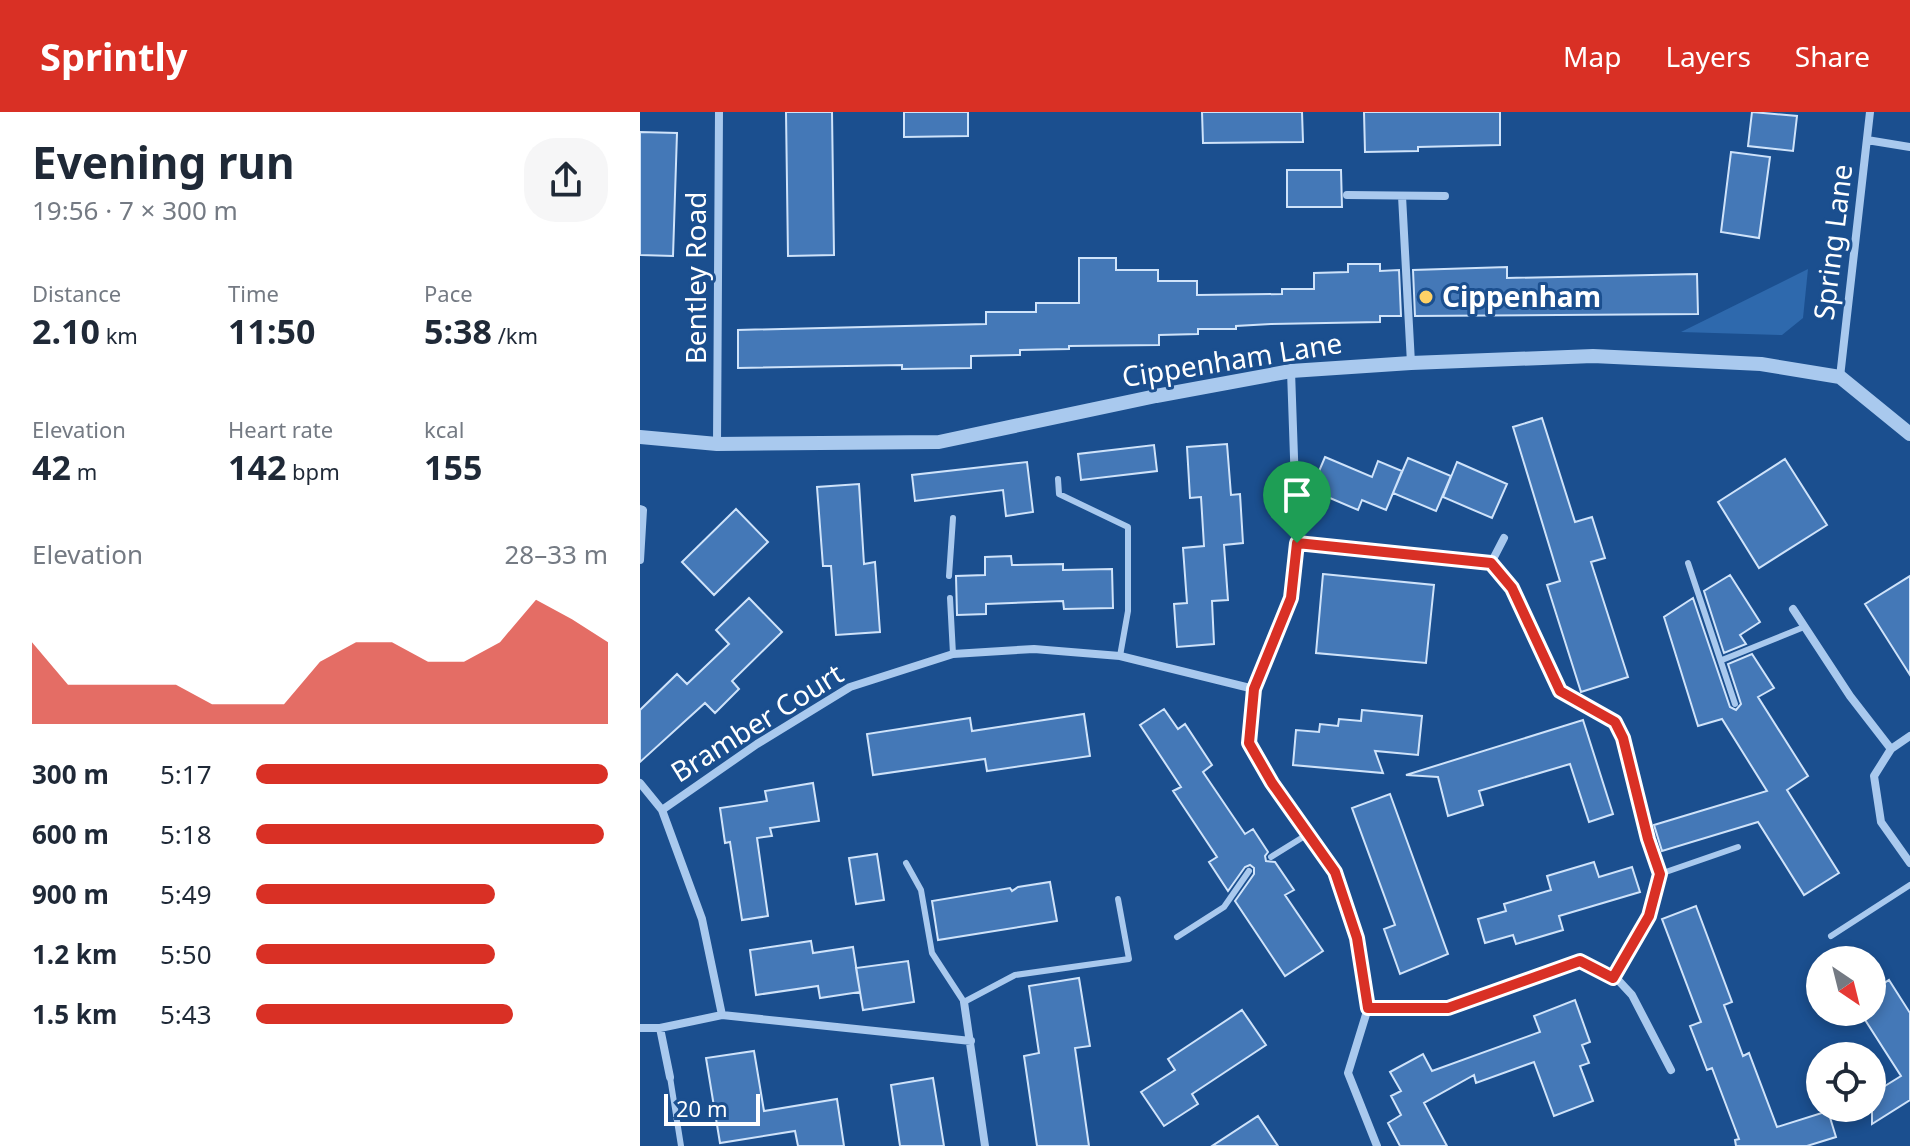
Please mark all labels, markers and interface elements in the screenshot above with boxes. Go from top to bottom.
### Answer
text: Sprintly [40,30,188,82]
text: Map [1563,37,1621,75]
text: Layers [1665,37,1751,75]
text: Share [1795,37,1870,75]
text: Evening run [32,132,295,192]
button: share [524,138,608,222]
street label: Spring Lane [1804,162,1860,322]
text: 19:56 · 7 × 300 m [32,192,238,228]
street label: Bentley Road [676,192,714,364]
place label: Cippenham [1442,277,1601,315]
text: Distance [32,278,121,308]
text: Time [228,278,279,308]
text: Pace [424,278,473,308]
marker: Cippenham [1417,288,1435,306]
text: 2.10 [32,308,100,354]
text: 11:50 [228,308,315,354]
text: 5:38 [424,308,492,354]
text: km [100,320,138,350]
text: /km [492,320,538,350]
street label: Cippenham Lane [1119,323,1345,395]
text: Elevation [32,414,126,444]
text: Heart rate [228,414,333,444]
text: kcal [424,414,464,444]
text: 42 [32,444,71,490]
text: 142 [228,444,286,490]
text: 155 [424,444,482,490]
text: m [71,456,97,486]
text: bpm [286,456,340,486]
pin [1263,461,1331,543]
icon: arrive [1275,473,1319,517]
text: Elevation [32,536,143,572]
text: 28–33 m [504,536,608,572]
street label: Bramber Court [663,654,850,790]
text: 300 m [32,756,109,792]
text: 5:17 [160,756,212,792]
text: 600 m [32,816,109,852]
text: 5:18 [160,816,212,852]
text: 900 m [32,876,109,912]
text: 5:49 [160,876,212,912]
text: 1.2 km [32,936,117,972]
text: 5:50 [160,936,212,972]
north arrow [1806,946,1886,1026]
map controls [1806,946,1886,1122]
text: 1.5 km [32,996,117,1032]
text: 5:43 [160,996,212,1032]
button: locate [1806,1042,1886,1122]
scale bar [664,1090,760,1126]
text: 20 m [676,1093,727,1123]

